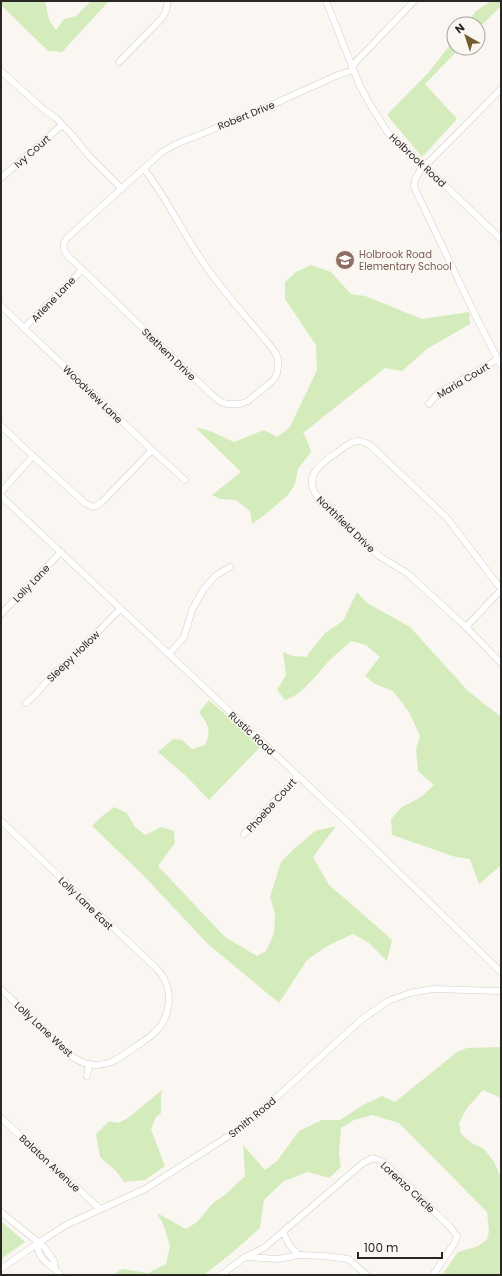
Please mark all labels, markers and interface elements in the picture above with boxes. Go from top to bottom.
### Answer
north arrow [446,16,486,56]
text: N [451,19,468,37]
street label: Robert Drive [215,97,277,134]
street label: Holbrook Road [386,130,449,191]
street label: Ivy Court [11,131,54,172]
place label: Holbrook Road Elementary School [359,247,452,274]
school or university icon: Holbrook Road Elementary School [334,249,356,271]
street label: Arlene Lane [28,273,79,325]
street label: Stethem Drive [138,325,199,384]
street label: Maria Court [434,359,493,402]
street label: Woodview Lane [59,362,126,427]
street label: Northfield Drive [313,493,378,556]
street label: Lolly Lane [9,561,53,606]
street label: Sleepy Hollow [43,627,104,686]
street label: Rustic Road [225,708,278,759]
street label: Phoebe Court [243,775,300,836]
street label: Lolly Lane East [55,873,117,934]
street label: Lolly Lane West [11,998,76,1061]
street label: Smith Road [225,1094,279,1141]
street label: Balaton Avenue [16,1131,84,1196]
street label: Lorenzo Circle [377,1158,438,1216]
scale bar [358,1234,442,1260]
text: 100 m [364,1239,398,1256]

